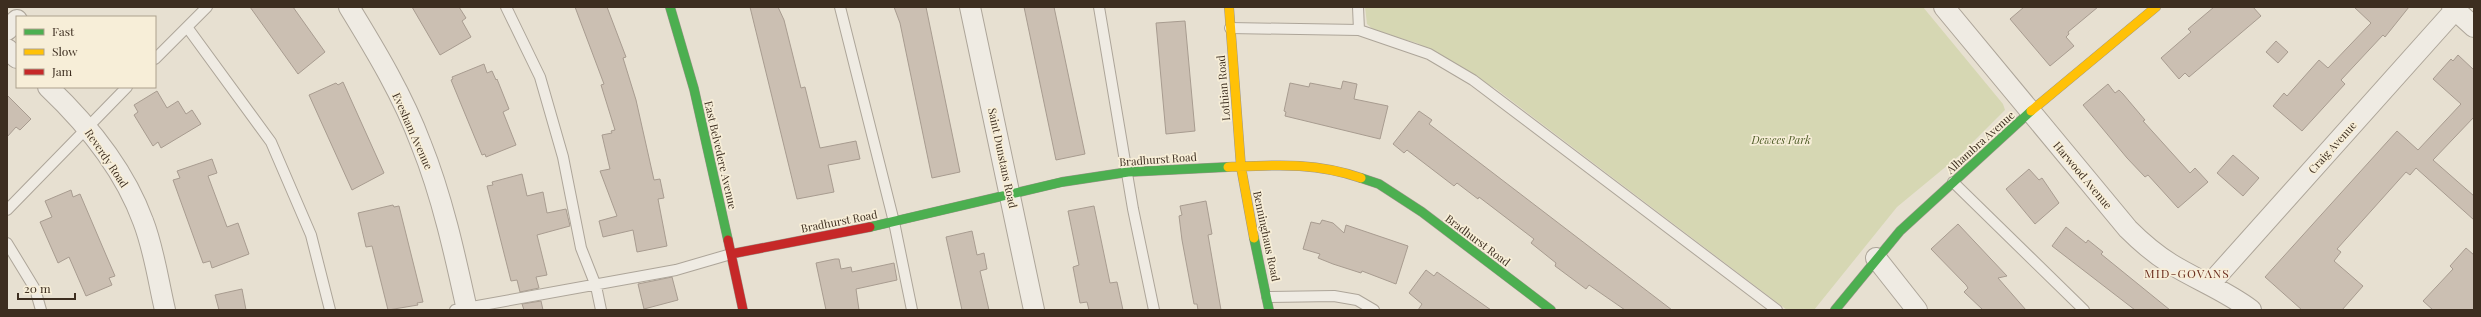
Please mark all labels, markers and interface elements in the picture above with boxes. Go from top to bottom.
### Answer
legend [16,16,156,88]
text: Fast [52,23,75,39]
text: Slow [52,43,78,59]
street label: Lothian Road [1213,54,1233,121]
text: Jam [51,63,73,79]
street label: Evesham Avenue [389,90,437,172]
street label: East Belvedere Avenue [701,99,741,211]
street label: Saint Dunstans Road [985,107,1021,210]
street label: Alhambra Avenue [1942,107,2018,177]
street label: Craig Avenue [2304,117,2360,176]
street label: Reverdy Road [82,126,132,191]
park label: Dewees Park [1750,132,1811,147]
street label: Harwood Avenue [2050,138,2116,212]
street label: Bradhurst Road [1119,149,1198,169]
street label: Benninghaus Road [1250,189,1284,283]
street label: Bradhurst Road [799,206,879,236]
street label: Bradhurst Road [1442,211,1514,270]
district label: MID-GOVANS [2144,265,2230,281]
scale bar [18,275,75,301]
text: 20 m [24,280,51,296]

